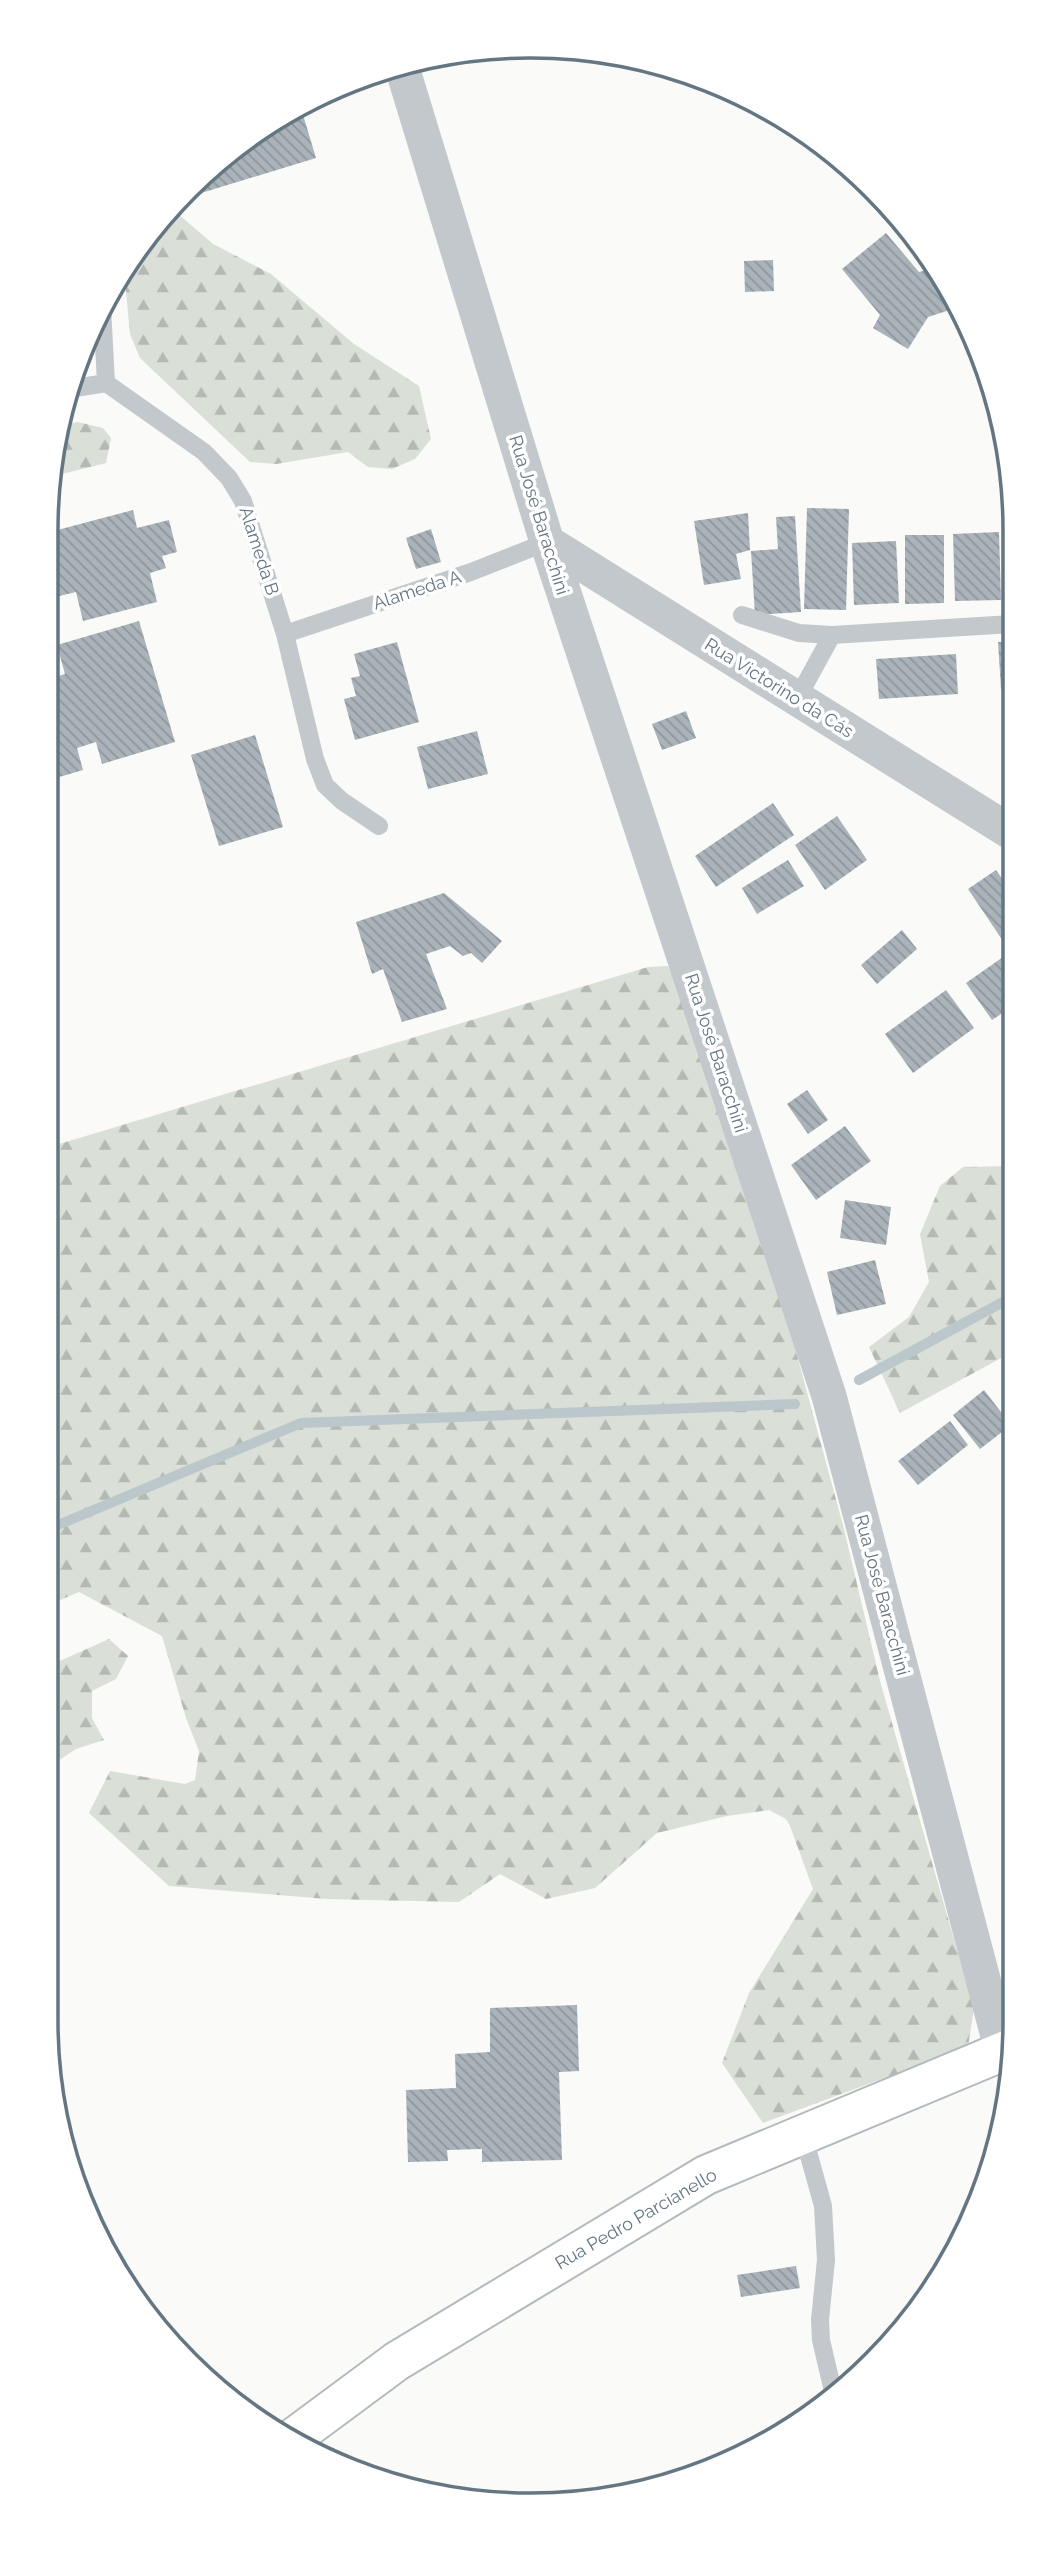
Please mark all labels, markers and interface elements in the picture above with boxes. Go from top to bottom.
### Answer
street label: Rua José Baracchini [505,433,574,597]
street label: Alameda B [235,504,284,598]
street label: Alameda A [370,565,463,614]
street label: Rua Victorino da Cás [701,633,858,742]
street label: Rua José Baracchini [681,971,752,1135]
street label: Rua José Baracchini [851,1512,914,1678]
street label: Rua Pedro Parcianello [551,2164,720,2273]

